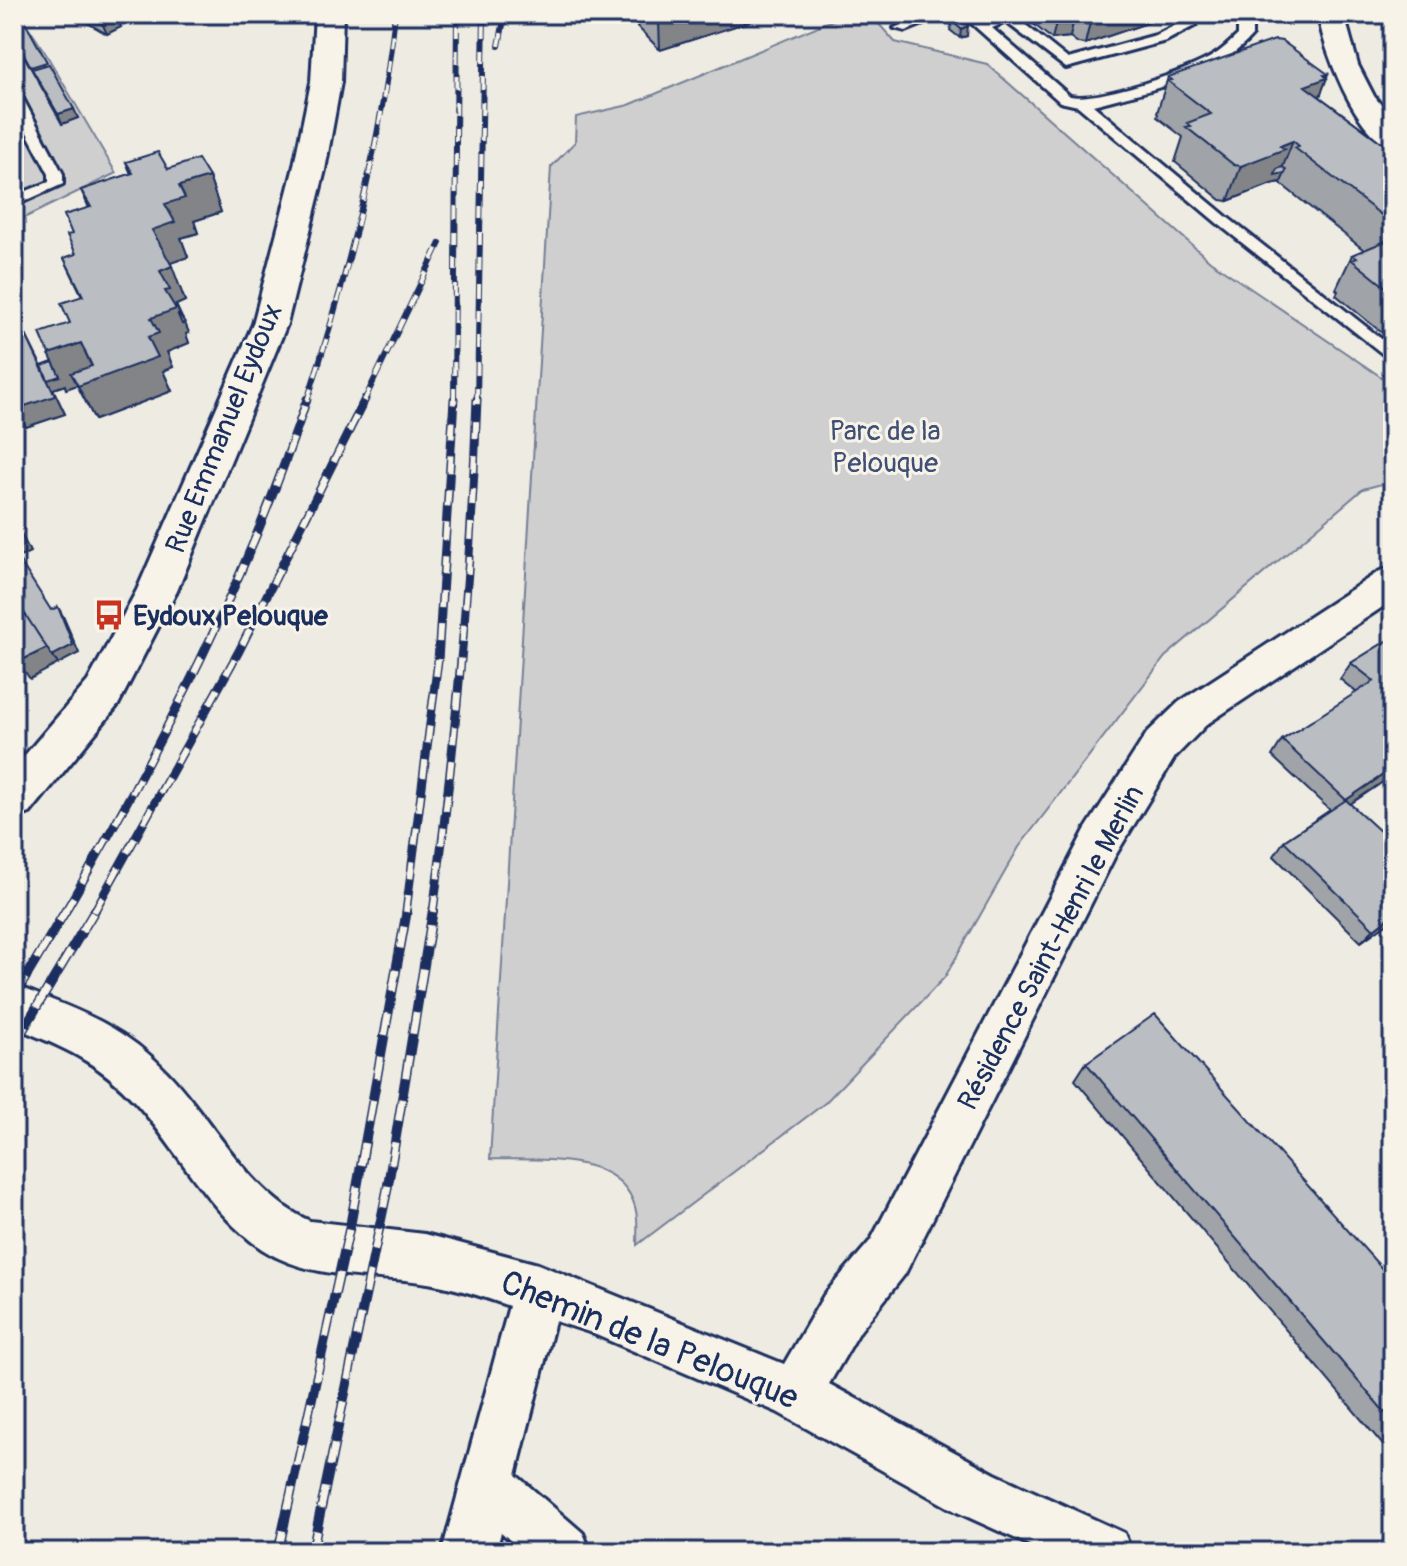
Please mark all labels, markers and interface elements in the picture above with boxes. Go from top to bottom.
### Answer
street label: Rue Emmanuel Eydoux [158,299,290,558]
park label: Parc de la Pelouque [829,414,941,481]
bus stop icon: Eydoux Pelouque [92,598,126,632]
place label: Eydoux Pelouque [133,599,329,634]
street label: Résidence Saint-Henri le Merlin [951,779,1152,1116]
street label: Chemin de la Pelouque [494,1261,805,1420]

